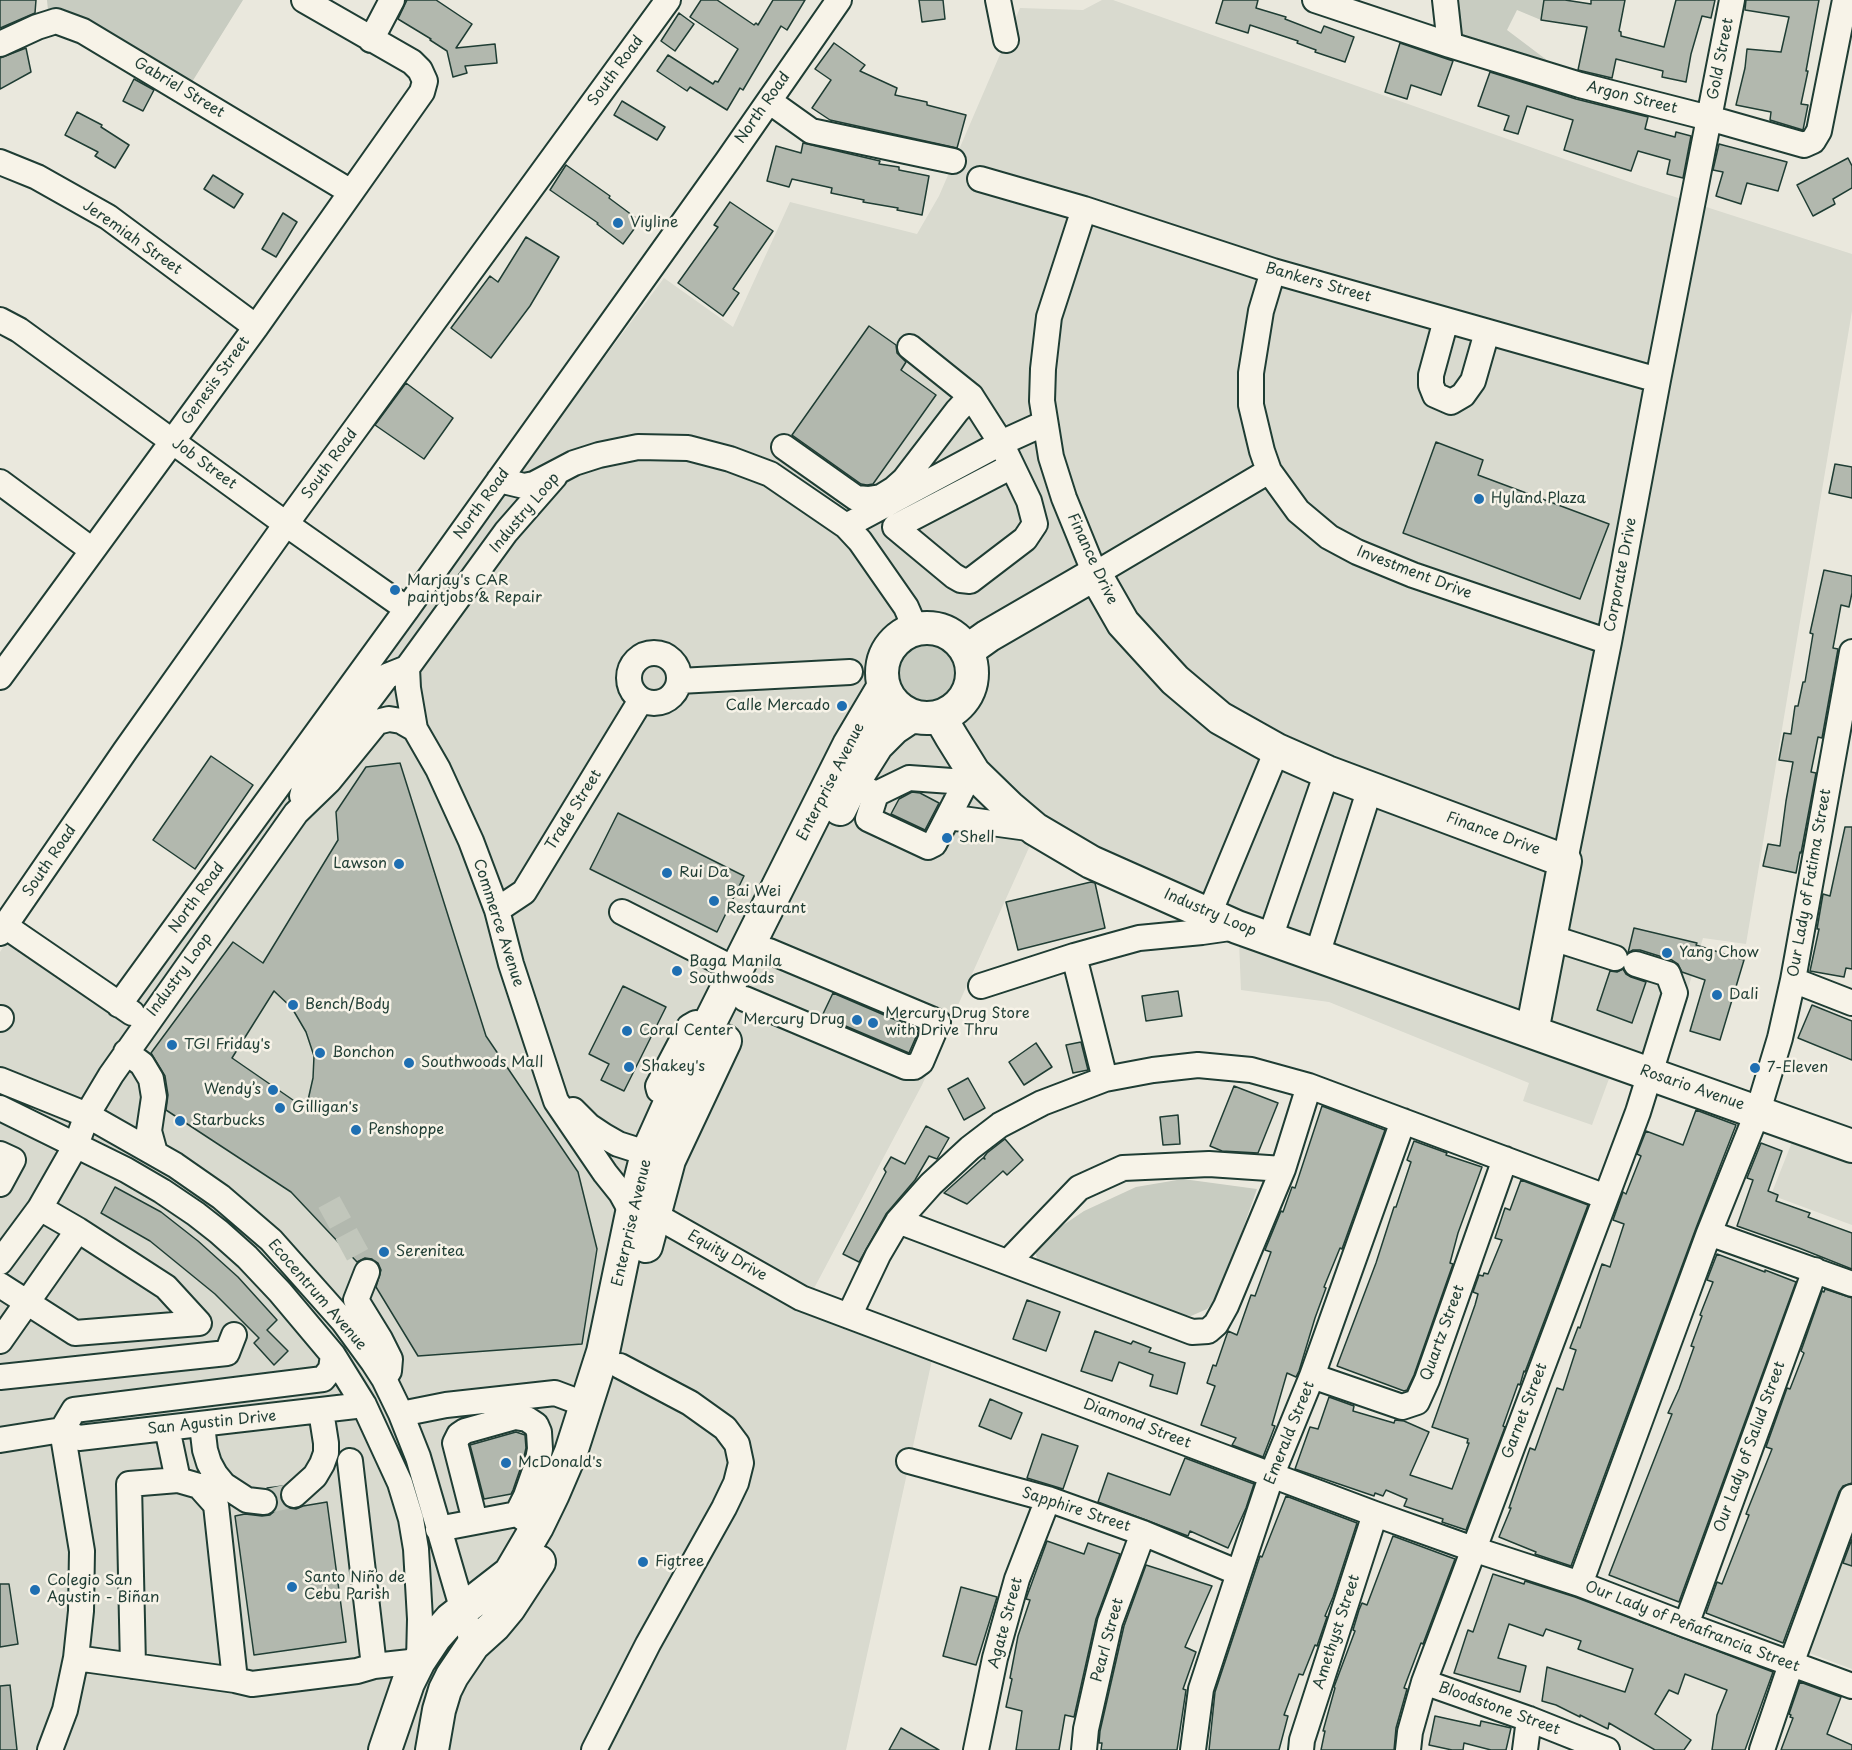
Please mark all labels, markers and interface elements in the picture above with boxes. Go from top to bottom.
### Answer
street label: Gold Street [1704,17,1738,101]
street label: South Road [584,32,648,110]
street label: Gabriel Street [130,54,228,122]
street label: North Road [732,69,794,147]
street label: Argon Street [1585,78,1679,118]
street label: Jeremiah Street [79,197,185,279]
place label: Viyline [630,214,678,232]
marker: Viyline [611,216,625,230]
street label: Bankers Street [1263,259,1373,307]
street label: Genesis Street [178,333,254,429]
street label: South Road [298,425,362,503]
street label: Job Street [168,435,240,493]
street label: North Road [450,465,514,543]
street label: Industry Loop [486,469,564,557]
place label: Hyland Plaza [1491,490,1586,508]
marker: Hyland Plaza [1472,492,1486,506]
street label: Finance Drive [1063,510,1121,608]
street label: Corporate Drive [1601,516,1641,634]
street label: Investment Drive [1354,543,1474,603]
place label: Marjay's CAR paintjobs & Repair [407,572,542,607]
marker: Marjay's CAR paintjobs & Repair [388,583,402,597]
place label: Calle Mercado [726,697,830,715]
marker: Calle Mercado [835,699,849,713]
street label: Enterprise Avenue [793,720,869,844]
street label: Trade Street [542,767,606,853]
street label: Our Lady of Fatima Street [1785,788,1835,978]
street label: Finance Drive [1444,809,1542,859]
street label: South Road [19,822,81,900]
place label: Shell [959,829,994,847]
marker: Shell [940,831,954,845]
place label: Lawson [333,855,387,873]
marker: Lawson [392,857,406,871]
street label: Commerce Avenue [469,857,527,989]
street label: North Road [165,859,229,937]
place label: Rui Da [679,864,729,882]
marker: Rui Da [660,866,674,880]
place label: Bai Wei Restaurant [726,883,806,918]
street label: Industry Loop [1161,885,1259,941]
marker: Bai Wei Restaurant [707,894,721,908]
street label: Industry Loop [144,930,216,1020]
place label: Yang Chow [1679,944,1759,962]
marker: Yang Chow [1660,946,1674,960]
place label: Baga Manila Southwoods [689,953,782,988]
marker: Baga Manila Southwoods [670,964,684,978]
place label: Dali [1729,986,1759,1004]
marker: Dali [1710,988,1724,1002]
place label: Bench/Body [305,996,390,1014]
marker: Bench/Body [286,998,300,1012]
place label: Mercury Drug Store with Drive Thru [885,1005,1030,1040]
place label: Mercury Drug [743,1011,845,1029]
marker: Mercury Drug [850,1013,864,1027]
marker: Mercury Drug Store with Drive Thru [866,1016,880,1030]
place label: Coral Center [639,1022,733,1040]
marker: Coral Center [620,1024,634,1038]
place label: TGI Friday's [184,1036,270,1054]
marker: TGI Friday's [165,1038,179,1052]
place label: Bonchon [332,1044,395,1062]
marker: Bonchon [313,1046,327,1060]
place label: Southwoods Mall [421,1054,543,1072]
marker: Southwoods Mall [402,1056,416,1070]
place label: Shakey's [641,1058,705,1076]
place label: 7-Eleven [1767,1059,1828,1077]
marker: Shakey's [622,1060,636,1074]
marker: 7-Eleven [1748,1061,1762,1075]
street label: Rosario Avenue [1637,1062,1747,1114]
place label: Wendy’s [204,1081,261,1099]
marker: Wendy’s [266,1083,280,1097]
place label: Gilligan's [292,1099,358,1117]
marker: Gilligan's [273,1101,287,1115]
place label: Starbucks [192,1112,265,1130]
marker: Starbucks [173,1114,187,1128]
place label: Penshoppe [368,1121,444,1139]
marker: Penshoppe [349,1123,363,1137]
street label: Enterprise Avenue [609,1158,655,1288]
street label: Equity Drive [684,1227,770,1285]
street label: Ecocentrum Avenue [264,1236,370,1354]
place label: Serenitea [396,1243,464,1261]
marker: Serenitea [377,1245,391,1259]
street label: Quartz Street [1417,1283,1469,1383]
street label: Our Lady of Salud Street [1711,1359,1789,1535]
street label: Garnet Street [1498,1360,1552,1462]
street label: Emerald Street [1261,1379,1319,1487]
street label: Diamond Street [1081,1395,1193,1453]
street label: San Agustin Drive [147,1407,277,1439]
place label: McDonald's [518,1454,602,1472]
marker: McDonald's [499,1456,513,1470]
street label: Sapphire Street [1019,1484,1133,1536]
place label: Figtree [655,1553,705,1571]
marker: Figtree [636,1555,650,1569]
place label: Santo Niño de Cebu Parish [304,1569,405,1604]
place label: Colegio San Agustin - Biñan [47,1572,159,1607]
street label: Amethyst Street [1310,1572,1364,1692]
street label: Agate Street [985,1575,1027,1671]
street label: Our Lady of Peñafrancia Street [1582,1578,1802,1676]
marker: Santo Niño de Cebu Parish [285,1580,299,1594]
marker: Colegio San Agustin - Biñan [28,1583,42,1597]
street label: Pearl Street [1088,1596,1128,1684]
street label: Bloodstone Street [1436,1679,1562,1739]

